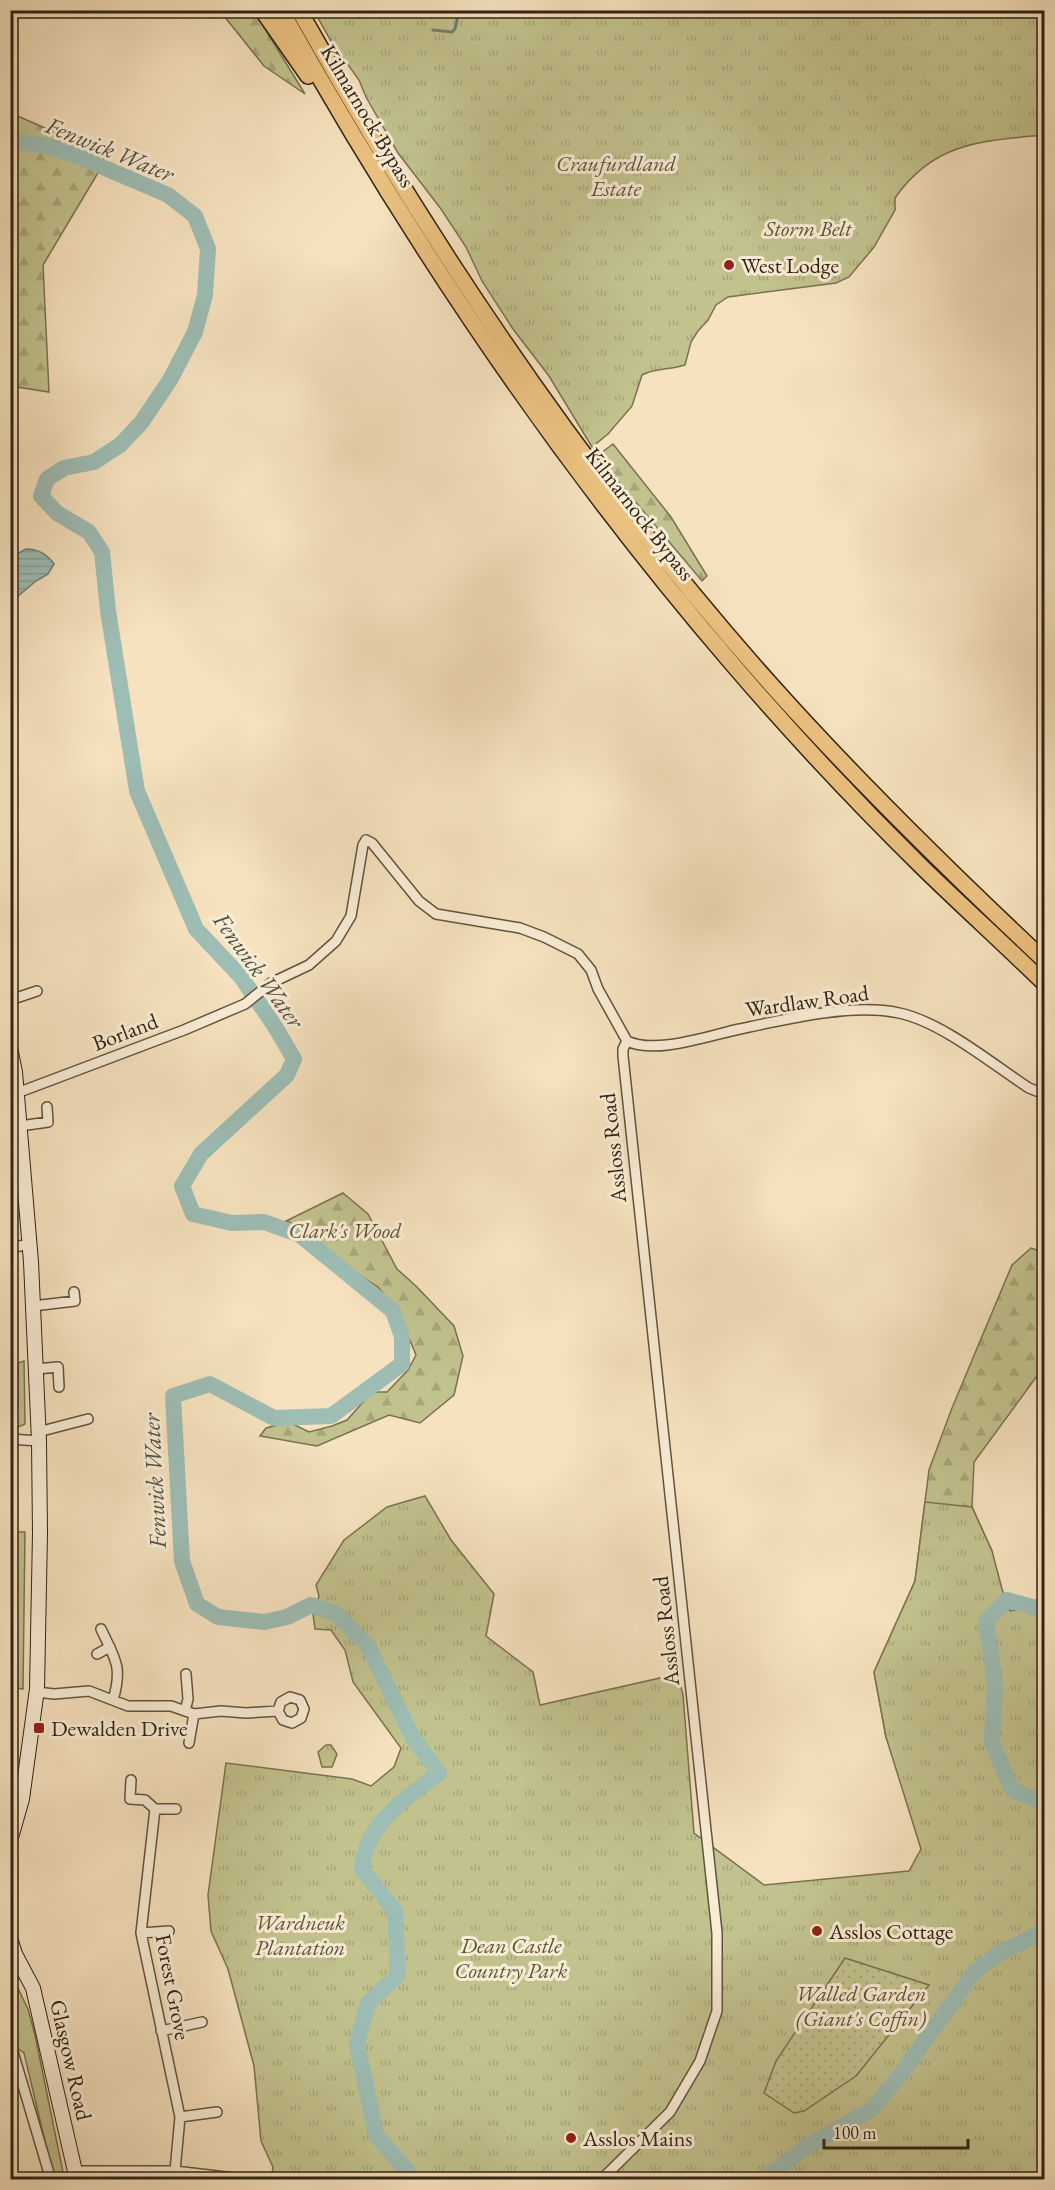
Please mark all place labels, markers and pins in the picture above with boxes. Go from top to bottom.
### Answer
place label: West Lodge [741,251,839,280]
marker: West Lodge [722,258,736,272]
place label: Dewalden Drive [51,1714,188,1743]
marker: Dewalden Drive [32,1721,46,1735]
place label: Asslos Cottage [828,1917,954,1946]
marker: Asslos Cottage [810,1924,824,1938]
place label: Asslos Mains [582,2124,692,2153]
marker: Asslos Mains [564,2131,578,2145]

